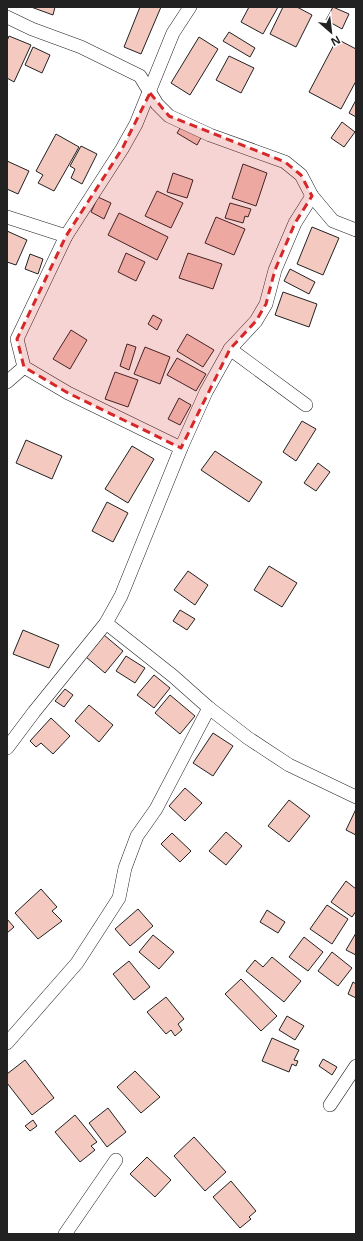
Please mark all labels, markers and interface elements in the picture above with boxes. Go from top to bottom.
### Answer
north arrow [311,12,351,52]
text: N [328,33,343,50]

